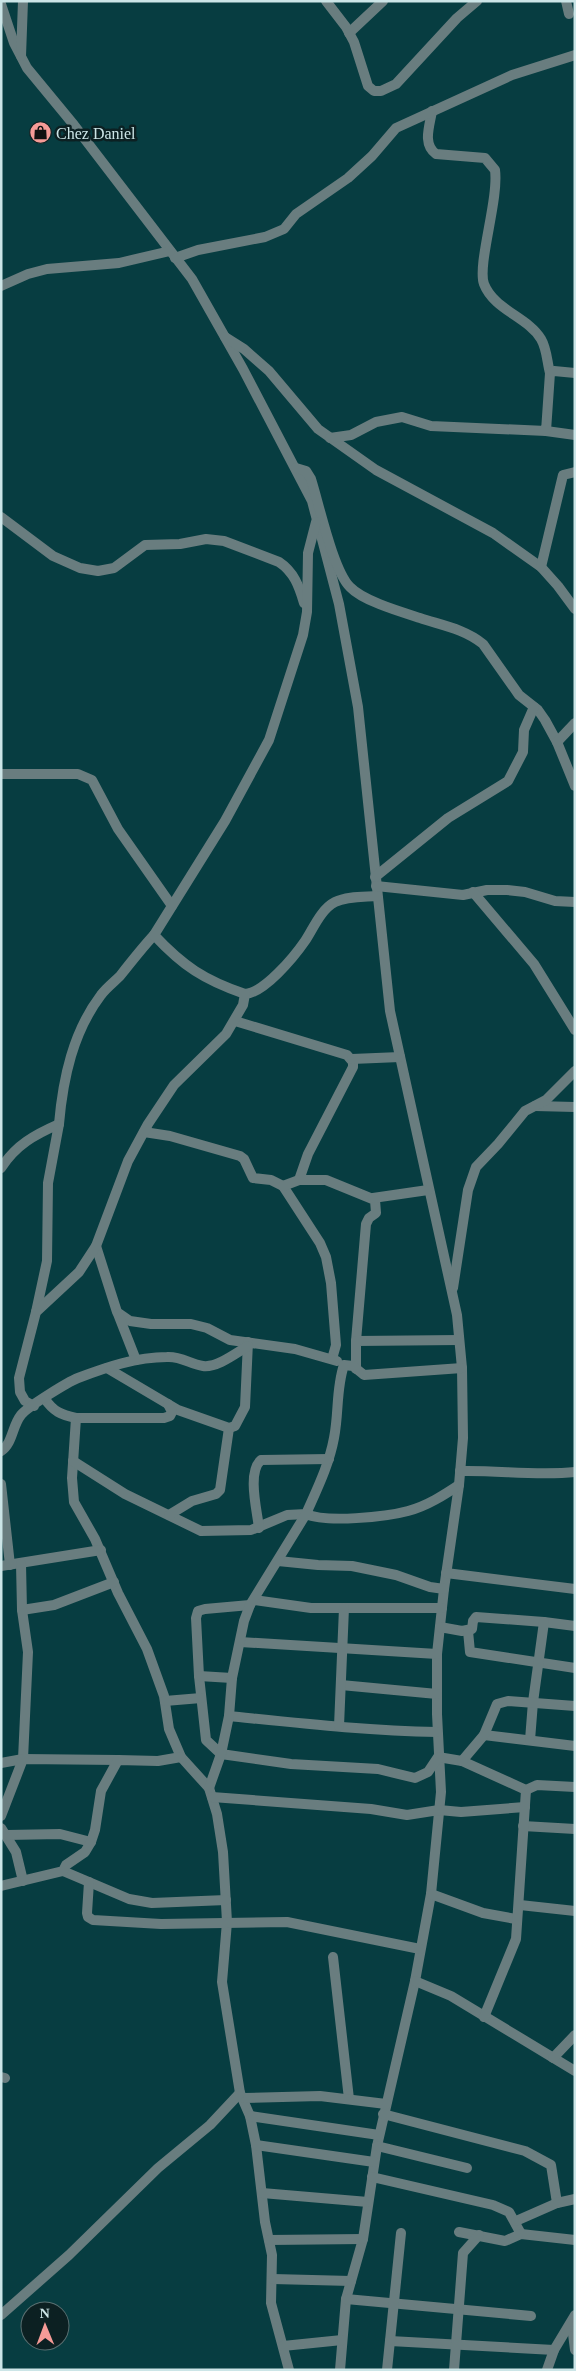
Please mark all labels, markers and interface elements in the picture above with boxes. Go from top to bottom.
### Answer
shop icon: Chez Daniel [28,121,52,145]
place label: Chez Daniel [56,125,136,142]
north arrow [20,2301,70,2351]
text: N [40,2306,50,2321]

